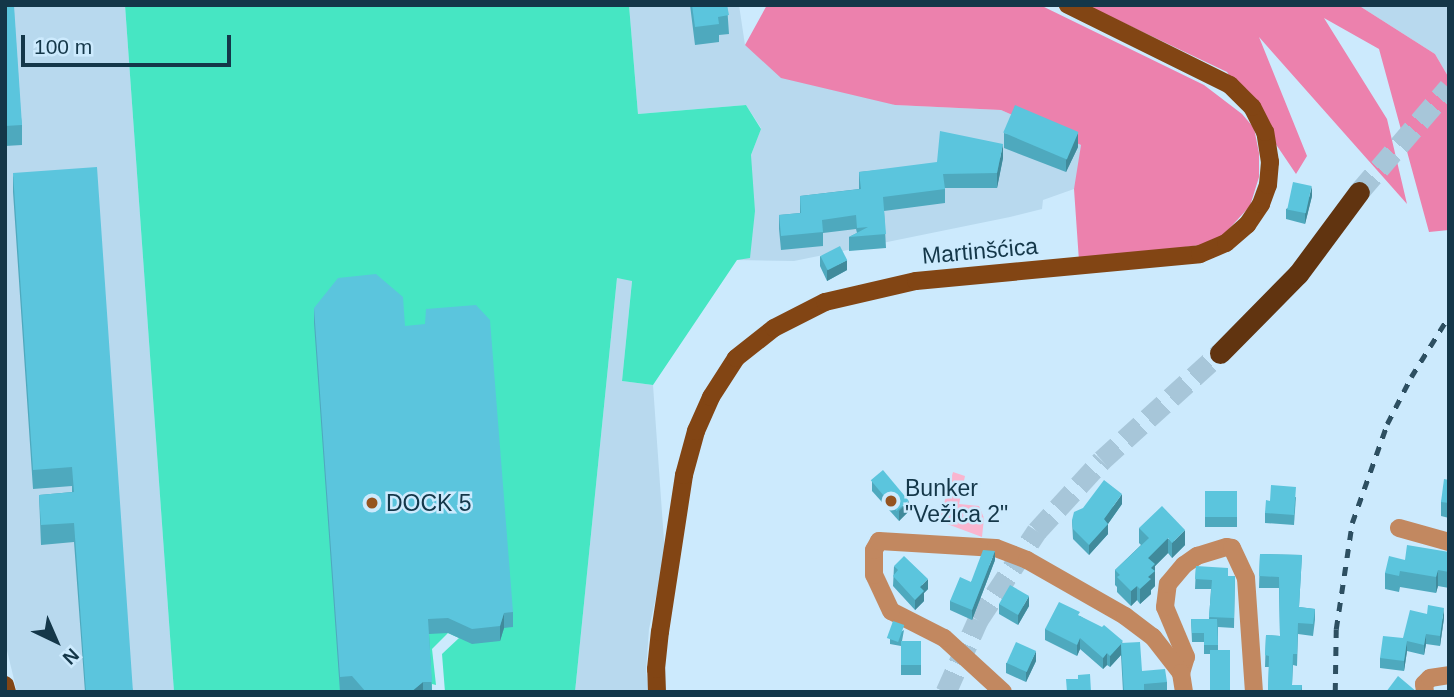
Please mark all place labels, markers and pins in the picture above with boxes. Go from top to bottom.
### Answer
place label: Bunker "Vežica 2" [905,474,1008,528]
place label: DOCK 5 [386,489,472,517]
marker: Bunker "Vežica 2" [883,493,899,509]
marker: DOCK 5 [364,495,380,511]

